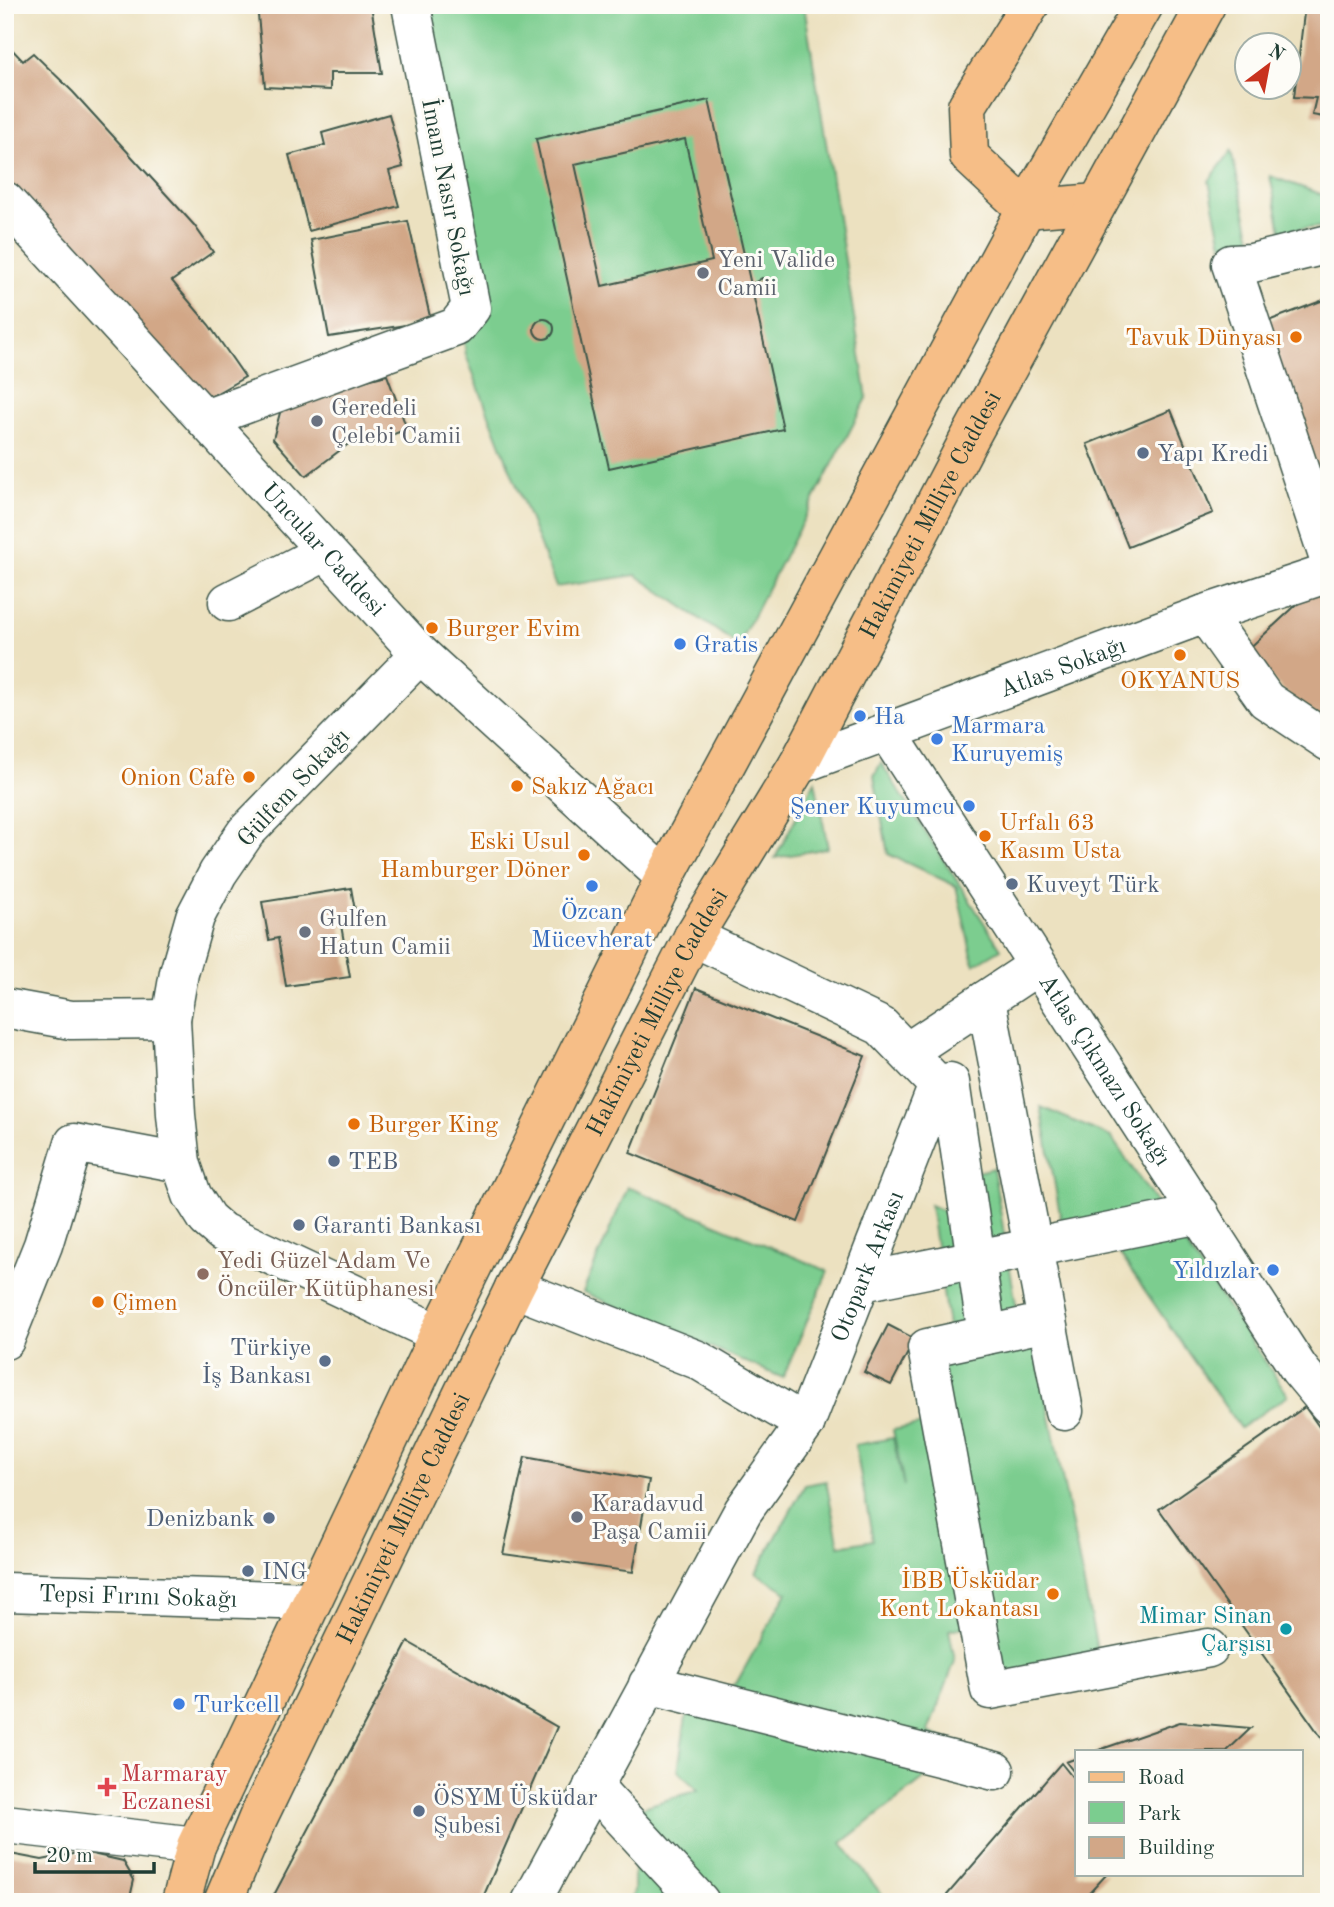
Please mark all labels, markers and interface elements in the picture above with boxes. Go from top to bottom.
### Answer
north arrow [1232,32,1302,102]
text: N [1264,42,1287,66]
street label: İmam Nasır Sokağı [416,96,481,298]
place label: Yeni Valide Camii [717,249,835,301]
marker: Yeni Valide Camii [695,265,711,281]
place label: Tavuk Dünyası [1125,327,1282,351]
marker: Tavuk Dünyası [1288,329,1304,345]
street label: Hakimiyeti Milliye Caddesi [856,388,1007,643]
place label: Geredeli Çelebi Camii [331,397,461,449]
marker: Geredeli Çelebi Camii [309,413,325,429]
place label: Yapı Kredi [1157,443,1268,467]
marker: Yapı Kredi [1135,445,1151,461]
street label: Uncular Caddesi [256,479,389,621]
place label: Burger Evim [446,618,581,642]
marker: Burger Evim [424,620,440,636]
place label: Gratis [694,634,758,658]
street label: Atlas Sokağı [997,634,1130,703]
marker: Gratis [672,636,688,652]
marker: OKYANUS [1172,647,1188,663]
place label: OKYANUS [1120,670,1240,694]
place label: Ha [874,706,905,730]
marker: Ha [852,708,868,724]
place label: Marmara Kuruyemiş [951,715,1063,767]
street label: Gülfem Sokağı [234,725,355,852]
marker: Marmara Kuruyemiş [929,731,945,747]
place label: Onion Cafè [120,767,235,791]
marker: Onion Cafè [241,769,257,785]
place label: Sakız Ağacı [531,776,654,800]
marker: Sakız Ağacı [509,778,525,794]
place label: Şener Kuyumcu [790,796,955,820]
marker: Şener Kuyumcu [961,798,977,814]
place label: Urfalı 63 Kasım Usta [999,812,1121,864]
marker: Urfalı 63 Kasım Usta [977,828,993,844]
place label: Eski Usul Hamburger Döner [380,831,570,883]
marker: Eski Usul Hamburger Döner [576,847,592,863]
place label: Kuveyt Türk [1026,874,1160,898]
marker: Kuveyt Türk [1004,876,1020,892]
marker: Özcan Mücevherat [584,878,600,894]
street label: Hakimiyeti Milliye Caddesi [583,885,733,1141]
place label: Özcan Mücevherat [531,897,653,953]
place label: Gulfen Hatun Camii [319,908,451,960]
marker: Gulfen Hatun Camii [297,924,313,940]
street label: Atlas Çıkmazı Sokağı [1033,971,1174,1171]
place label: Burger King [368,1114,498,1138]
marker: Burger King [346,1116,362,1132]
place label: TEB [348,1151,398,1175]
marker: TEB [326,1153,342,1169]
street label: Otopark Arkası [828,1188,909,1346]
place label: Garanti Bankası [313,1215,481,1239]
marker: Garanti Bankası [291,1217,307,1233]
place label: Yedi Güzel Adam Ve Öncüler Kütüphanesi [217,1250,435,1302]
place label: Yıldızlar [1172,1260,1259,1284]
marker: Yıldızlar [1265,1262,1281,1278]
marker: Yedi Güzel Adam Ve Öncüler Kütüphanesi [195,1266,211,1282]
place label: Çimen [112,1292,178,1316]
marker: Çimen [90,1294,106,1310]
place label: Türkiye İş Bankası [202,1337,311,1389]
marker: Türkiye İş Bankası [317,1353,333,1369]
street label: Hakimiyeti Milliye Caddesi [334,1390,475,1648]
place label: Karadavud Paşa Camii [591,1493,707,1545]
place label: Denizbank [146,1508,255,1532]
marker: Karadavud Paşa Camii [569,1509,585,1525]
marker: Denizbank [261,1510,277,1526]
place label: ING [262,1561,307,1585]
marker: ING [240,1563,256,1579]
place label: İBB Üsküdar Kent Lokantası [879,1566,1039,1622]
street label: Tepsi Fırını Sokağı [38,1583,237,1613]
marker: İBB Üsküdar Kent Lokantası [1045,1586,1061,1602]
place label: Mimar Sinan Çarşısı [1139,1605,1272,1657]
marker: Mimar Sinan Çarşısı [1278,1621,1294,1637]
place label: Turkcell [193,1694,280,1718]
marker: Turkcell [171,1696,187,1712]
legend [1075,1750,1302,1876]
place label: Marmaray Eczanesi [121,1763,228,1815]
text: Road [1138,1768,1185,1789]
marker: Marmaray Eczanesi [99,1779,115,1795]
place label: ÖSYM Üsküdar Şubesi [433,1783,598,1839]
marker: ÖSYM Üsküdar Şubesi [411,1803,427,1819]
text: Park [1138,1804,1181,1825]
scale bar [35,1830,154,1874]
text: Building [1138,1838,1215,1859]
text: 20 m [46,1846,93,1867]

